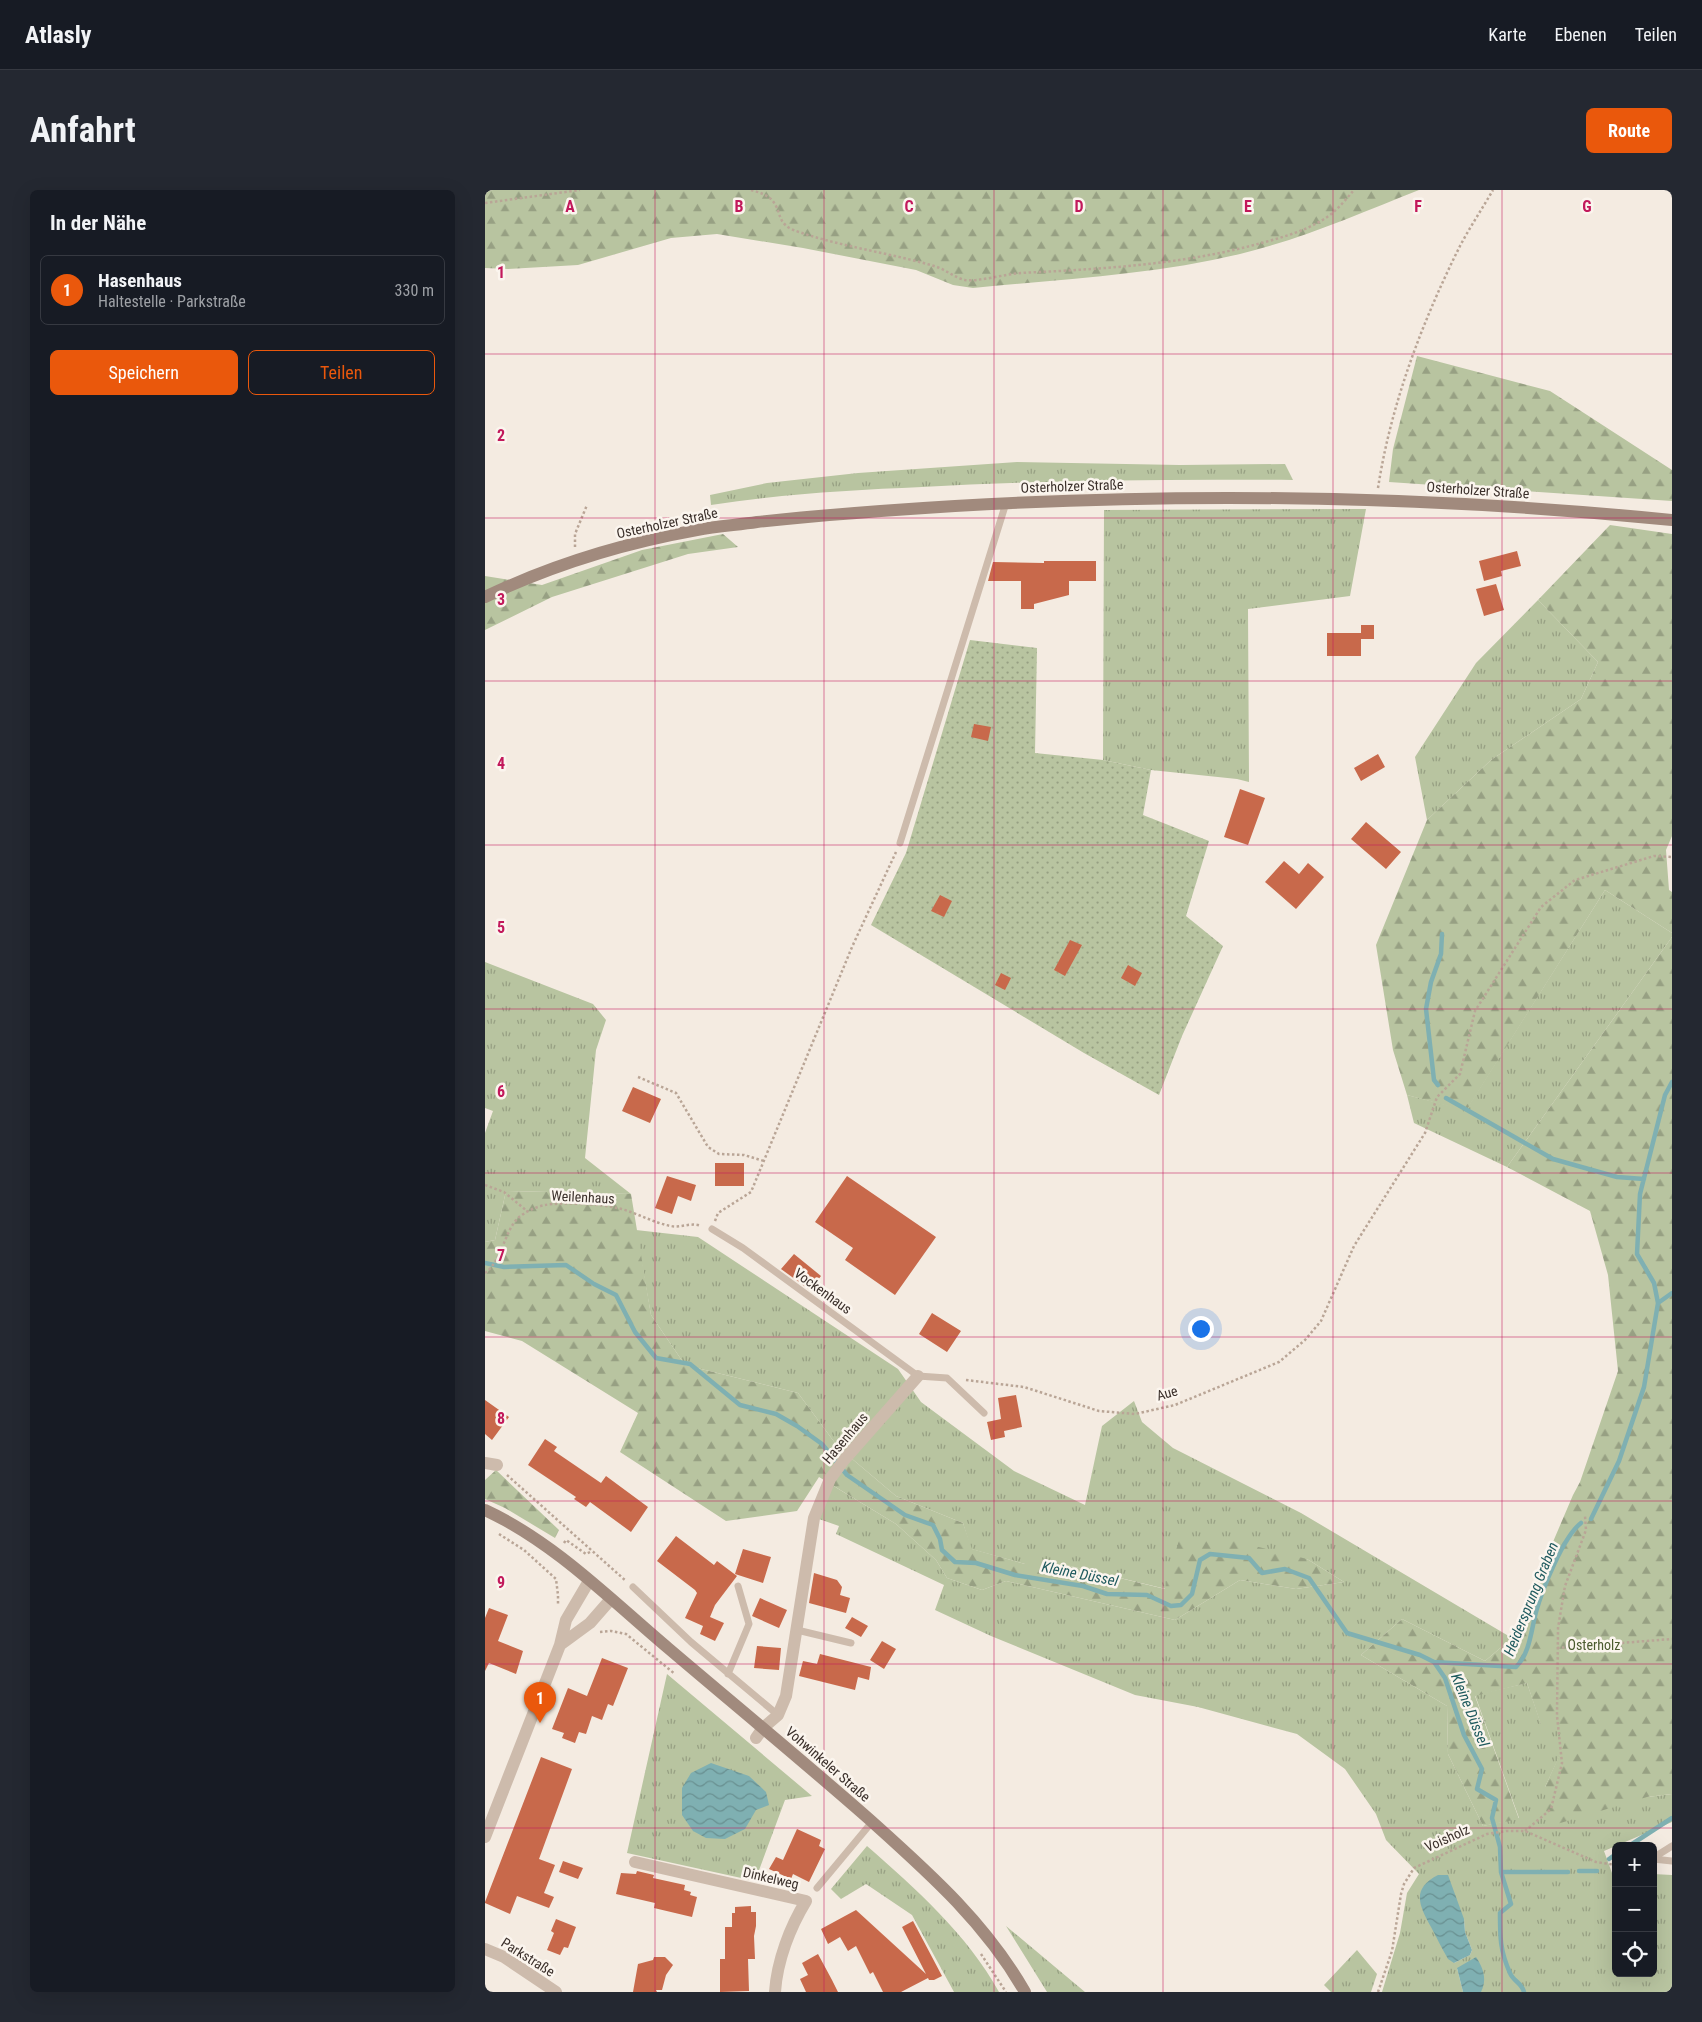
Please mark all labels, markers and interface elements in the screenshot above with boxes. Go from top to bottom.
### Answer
text: Atlasly [25,21,91,49]
text: Karte [1488,24,1527,45]
text: Ebenen [1555,24,1607,45]
text: Teilen [1635,24,1677,45]
button: Route [1586,108,1672,153]
text: Anfahrt [30,110,136,151]
text: A [565,197,575,216]
text: B [735,197,744,216]
text: C [904,197,914,216]
text: D [1074,197,1084,216]
text: E [1244,197,1252,216]
text: F [1414,197,1422,216]
text: G [1582,197,1592,216]
text: In der Nähe [50,211,146,235]
text: 1 [497,263,505,282]
text: Hasenhaus [98,269,182,292]
text: 1 [63,281,71,300]
text: 330 m [395,281,434,300]
text: Haltestelle · Parkstraße [98,292,246,311]
button: Speichern [50,350,238,395]
button: Teilen [248,350,435,395]
text: 2 [497,426,505,445]
street label: Osterholzer Straße [1020,476,1124,496]
street label: Osterholzer Straße [1426,478,1530,502]
street label: Osterholzer Straße [615,504,719,542]
text: 3 [497,590,505,609]
text: 4 [497,754,505,773]
text: 5 [497,918,505,937]
text: 6 [497,1082,505,1101]
street label: Weilenhaus [551,1187,615,1207]
text: 7 [497,1246,505,1265]
street label: Vockenhaus [791,1265,855,1317]
your location [1188,1316,1214,1342]
street label: Aue [1155,1382,1180,1404]
text: 8 [497,1409,505,1428]
street label: Hasenhaus [819,1409,871,1467]
water label: Heidersprung Graben [1500,1539,1562,1659]
water label: Kleine Düssel [1040,1558,1120,1590]
text: 9 [497,1573,505,1592]
park label: Osterholz [1568,1637,1620,1653]
water label: Kleine Düssel [1447,1671,1493,1750]
pin: 1 [524,1682,556,1723]
street label: Vohwinkeler Straße [783,1723,874,1805]
street label: Voisholz [1422,1821,1472,1855]
map controls [1612,1842,1657,1977]
button: + [1612,1842,1657,1887]
street label: Dinkelweg [742,1864,800,1892]
button: − [1612,1887,1657,1932]
button: locate [1612,1932,1657,1977]
street label: Parkstraße [498,1934,558,1980]

